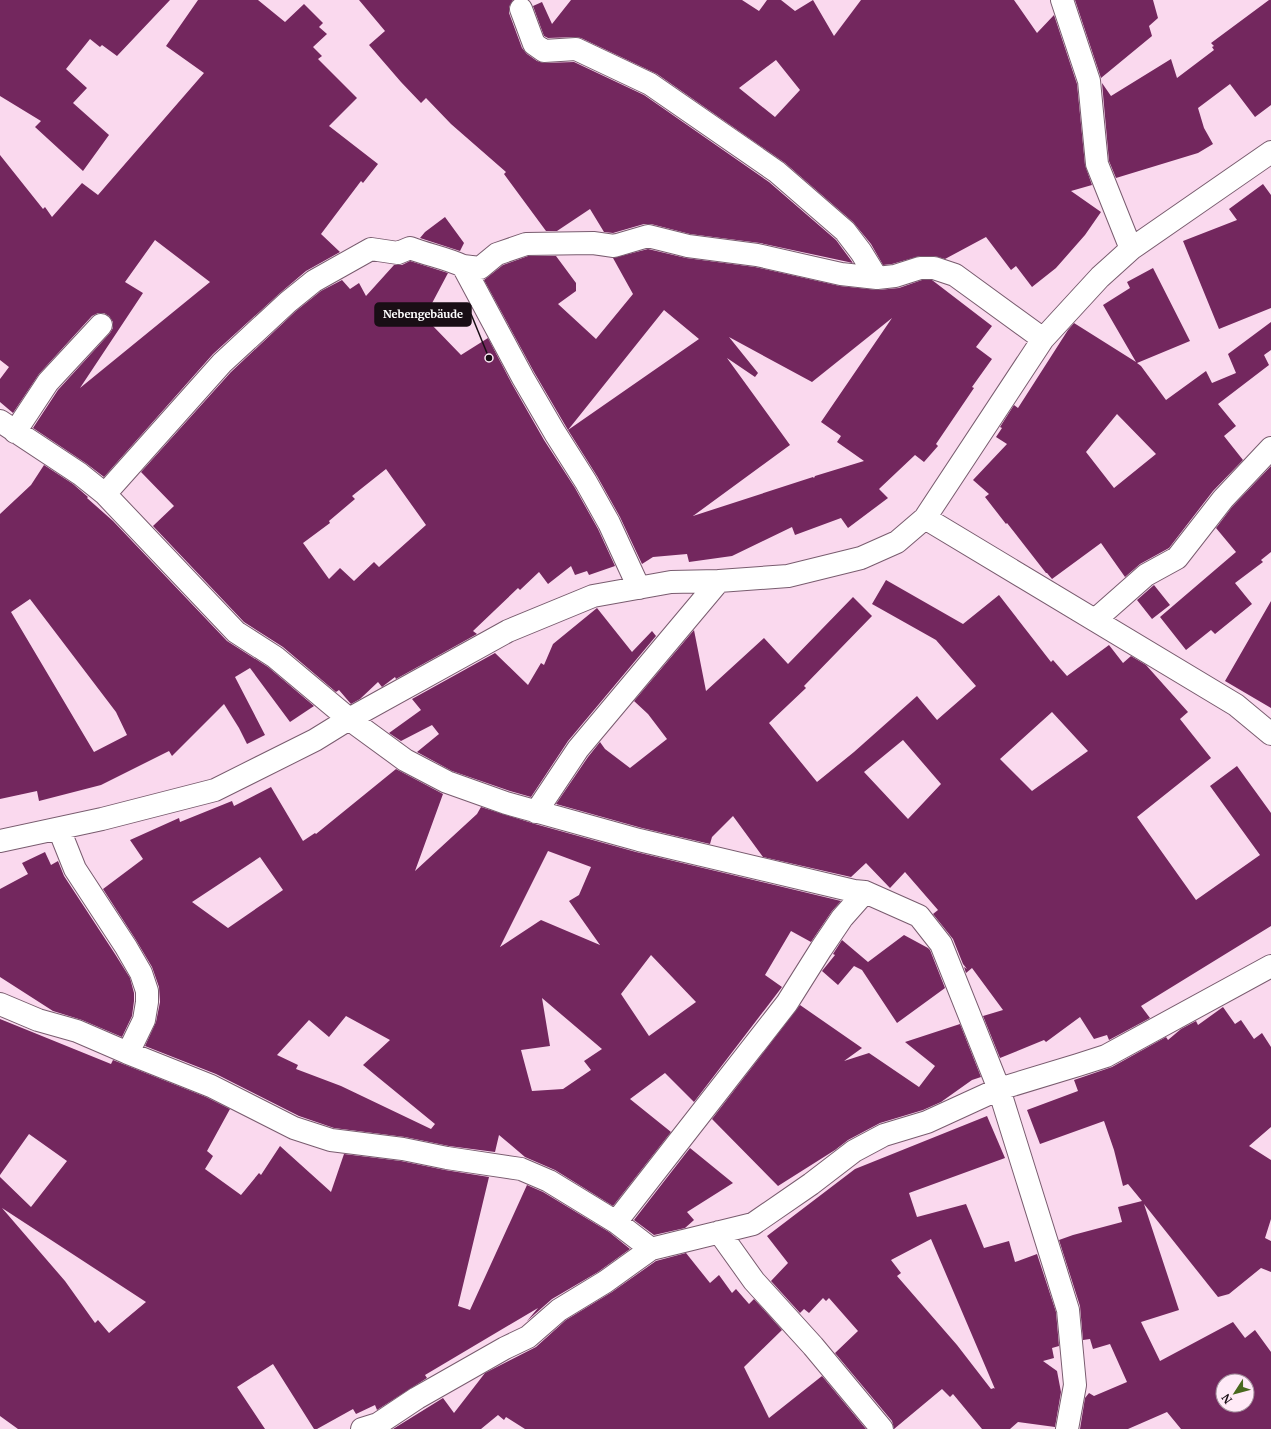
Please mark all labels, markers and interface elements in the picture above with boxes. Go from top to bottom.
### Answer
callout: Nebengebäude [375,303,471,326]
text: Nebengebäude [383,307,463,321]
north arrow [1215,1373,1255,1413]
text: N [1219,1391,1235,1407]

